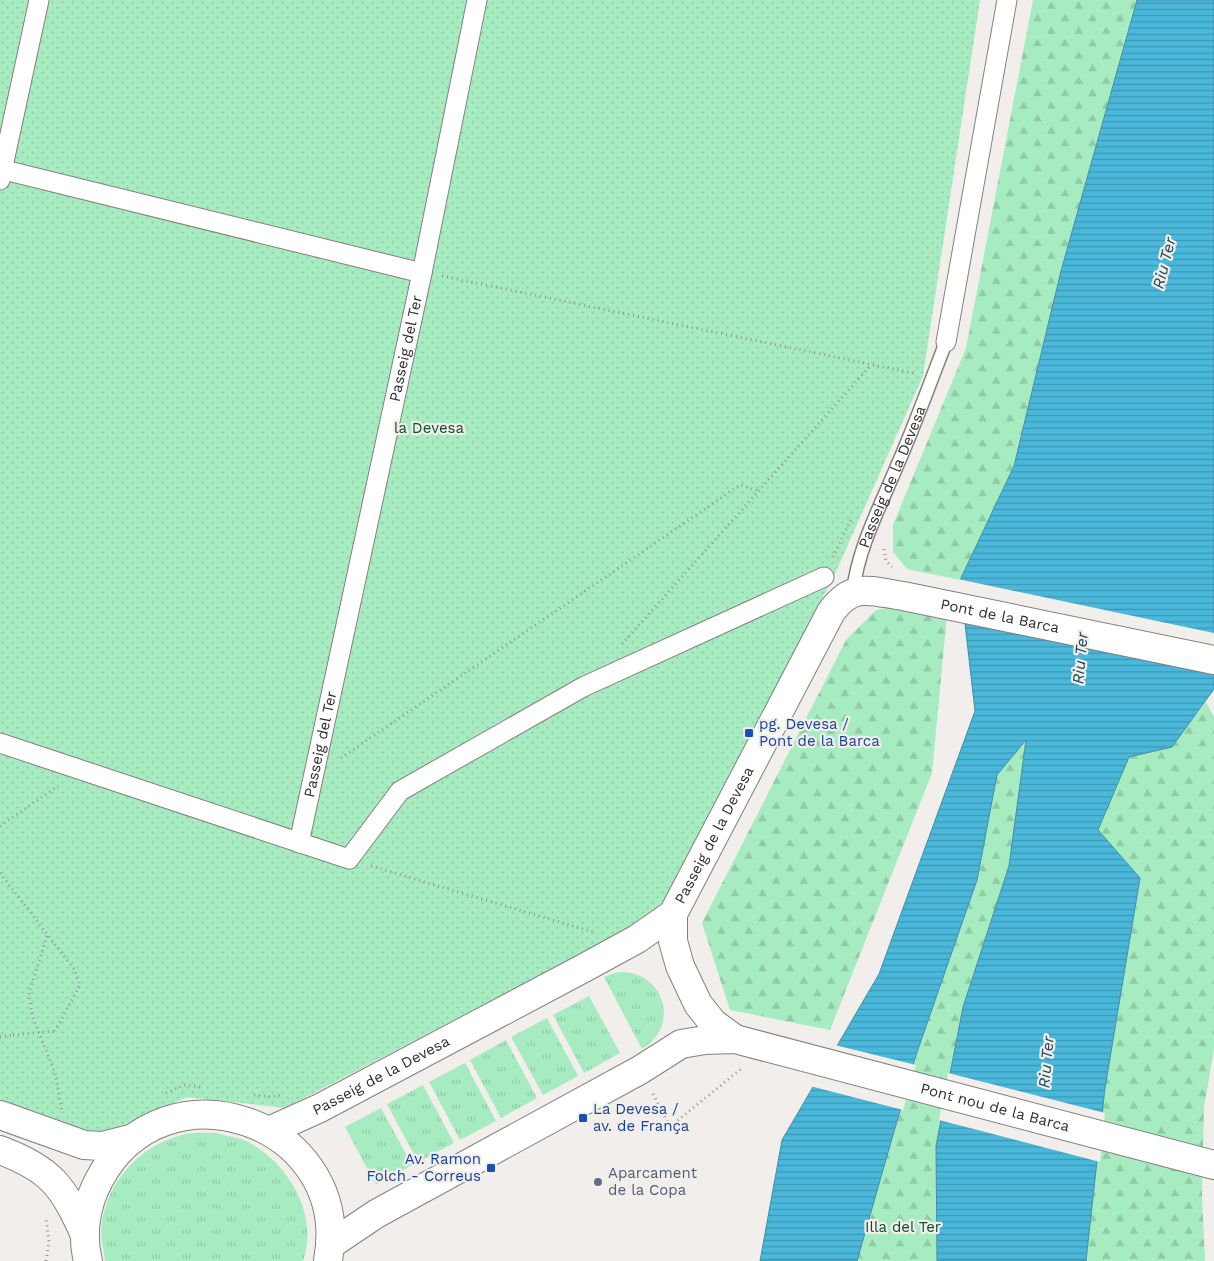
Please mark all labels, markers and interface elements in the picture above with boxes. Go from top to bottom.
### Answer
water label: Riu Ter [1148,235,1180,291]
street label: Passeig del Ter [386,294,426,403]
street label: Passeig de la Devesa [855,403,930,550]
park label: la Devesa [394,419,464,437]
street label: Pont de la Barca [939,595,1061,637]
water label: Riu Ter [1068,630,1092,685]
street label: Passeig del Ter [300,689,341,799]
place label: pg. Devesa / Pont de la Barca [759,715,880,750]
marker: pg. Devesa / Pont de la Barca [743,727,755,739]
street label: Passeig de la Devesa [671,763,758,907]
street label: Passeig de la Devesa [310,1032,453,1119]
water label: Riu Ter [1034,1034,1058,1089]
street label: Pont nou de la Barca [919,1079,1072,1136]
place label: La Devesa / av. de França [593,1100,690,1135]
marker: La Devesa / av. de França [577,1112,589,1124]
place label: Av. Ramon Folch - Correus [366,1150,481,1185]
marker: Av. Ramon Folch - Correus [485,1162,497,1174]
place label: Aparcament de la Copa [608,1164,698,1199]
marker: Aparcament de la Copa [592,1176,604,1188]
park label: Illa del Ter [865,1218,941,1236]

